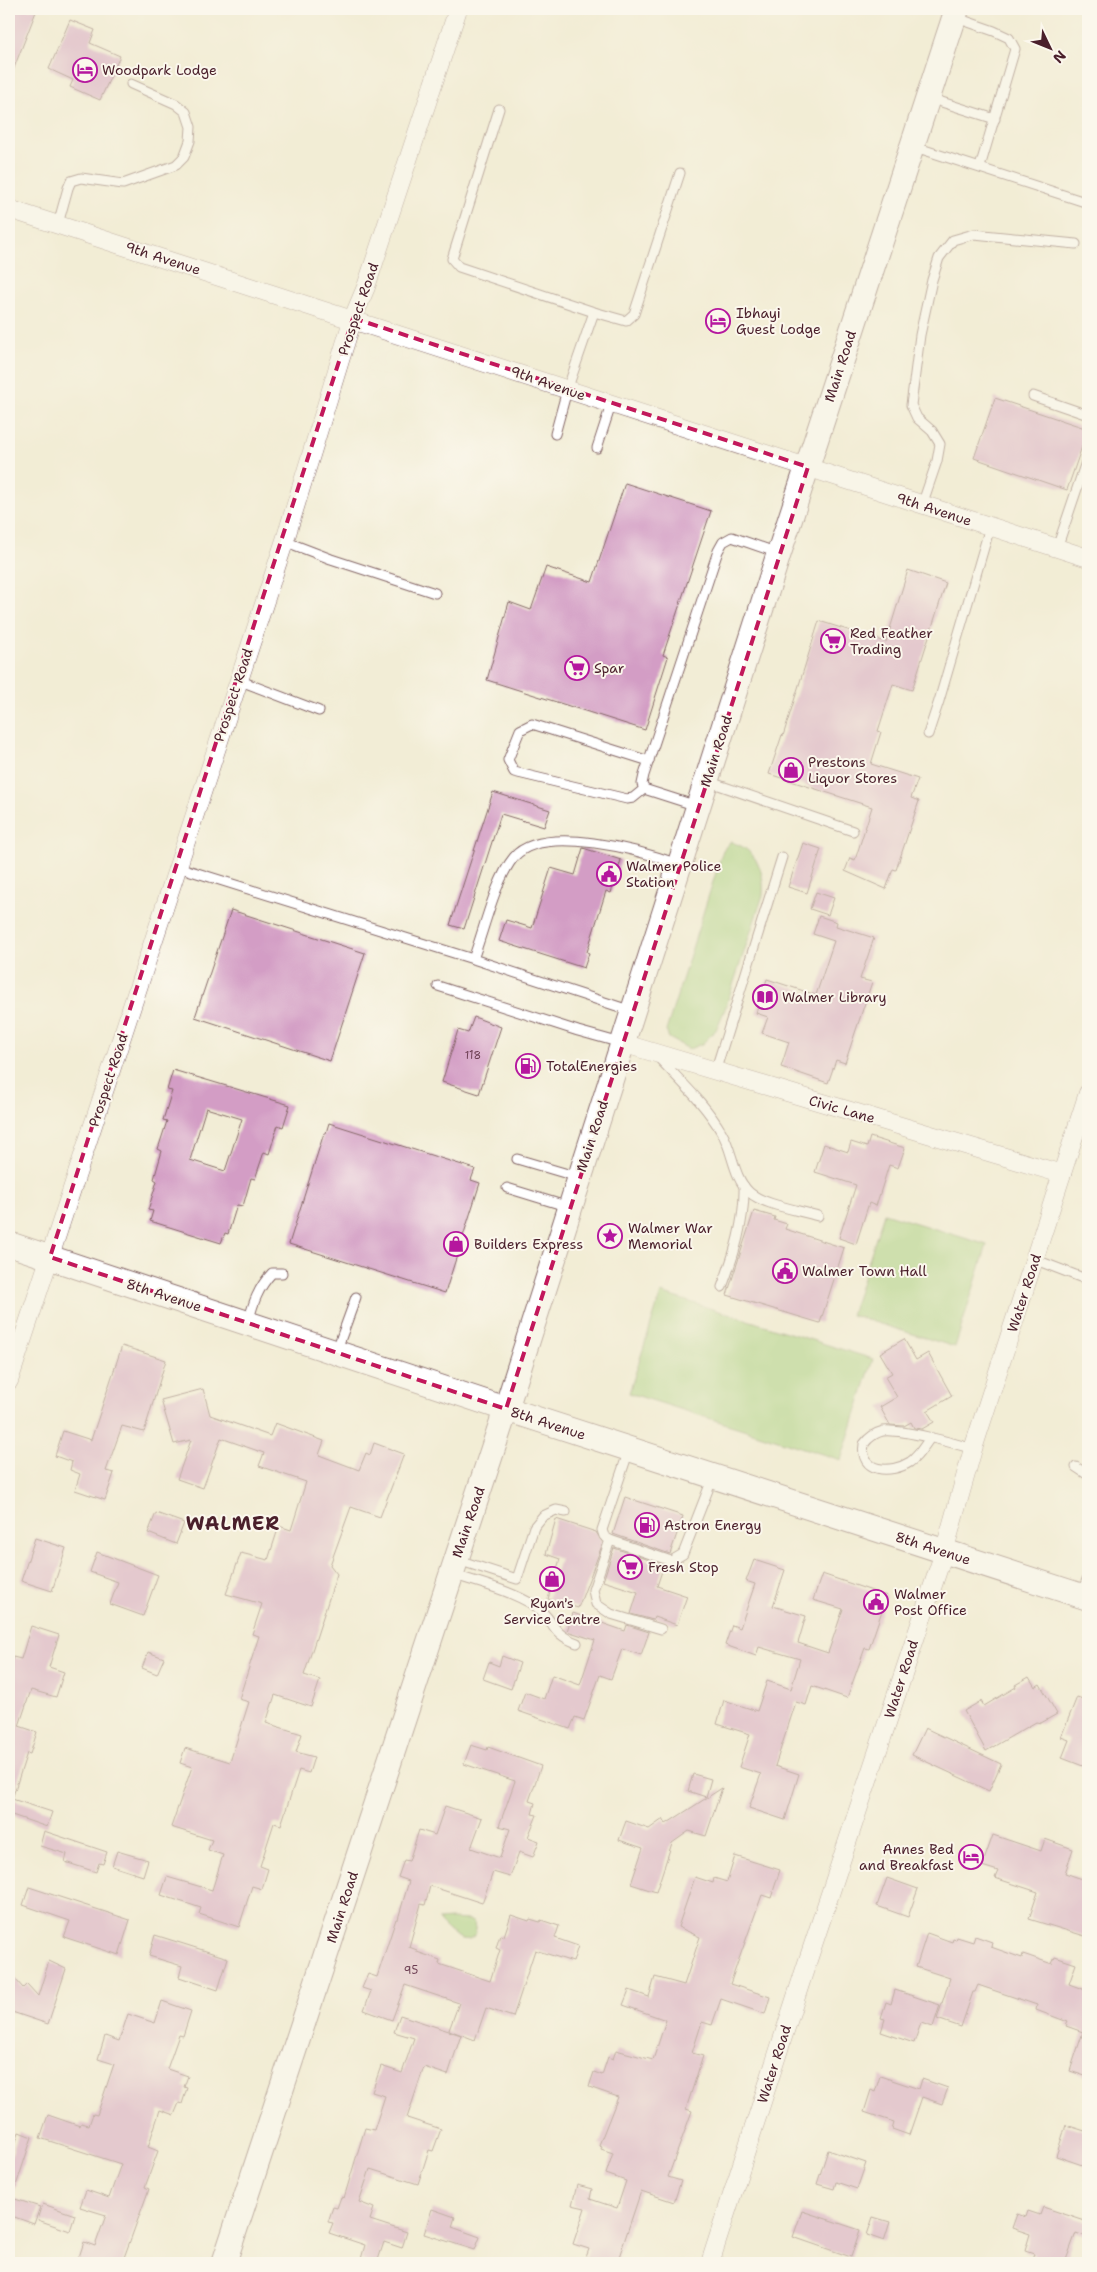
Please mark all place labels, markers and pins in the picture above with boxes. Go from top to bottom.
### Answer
hotel icon: Woodpark Lodge [72,57,98,83]
place label: Woodpark Lodge [102,61,217,79]
place label: Ibhayi Guest Lodge [736,304,821,338]
hotel icon: Ibhayi Guest Lodge [705,308,731,334]
place label: Red Feather Trading [850,624,933,658]
supermarket icon: Red Feather Trading [820,628,846,654]
supermarket icon: Spar [564,655,590,681]
place label: Spar [594,659,625,677]
place label: Prestons Liquor Stores [808,753,897,787]
shop icon: Prestons Liquor Stores [778,757,804,783]
place label: Walmer Police Station [626,857,722,891]
public building icon: Walmer Police Station [596,861,622,887]
library icon: Walmer Library [752,984,778,1010]
place label: Walmer Library [782,988,887,1006]
fuel station icon: TotalEnergies [515,1053,541,1079]
place label: TotalEnergies [546,1057,637,1075]
place label: Walmer War Memorial [628,1219,713,1253]
place icon: Walmer War Memorial [597,1223,623,1249]
shop icon: Builders Express [443,1231,469,1257]
place label: Builders Express [474,1235,583,1253]
public building icon: Walmer Town Hall [772,1258,798,1284]
place label: Walmer Town Hall [802,1262,927,1280]
fuel station icon: Astron Energy [634,1512,660,1538]
place label: Astron Energy [664,1516,762,1534]
supermarket icon: Fresh Stop [617,1554,643,1580]
place label: Fresh Stop [648,1558,719,1576]
shop icon: Ryan's Service Centre [539,1566,565,1592]
place label: Walmer Post Office [894,1585,967,1619]
public building icon: Walmer Post Office [863,1589,889,1615]
place label: Ryan's Service Centre [504,1594,600,1628]
place label: Annes Bed and Breakfast [859,1840,954,1874]
hotel icon: Annes Bed and Breakfast [958,1844,984,1870]

